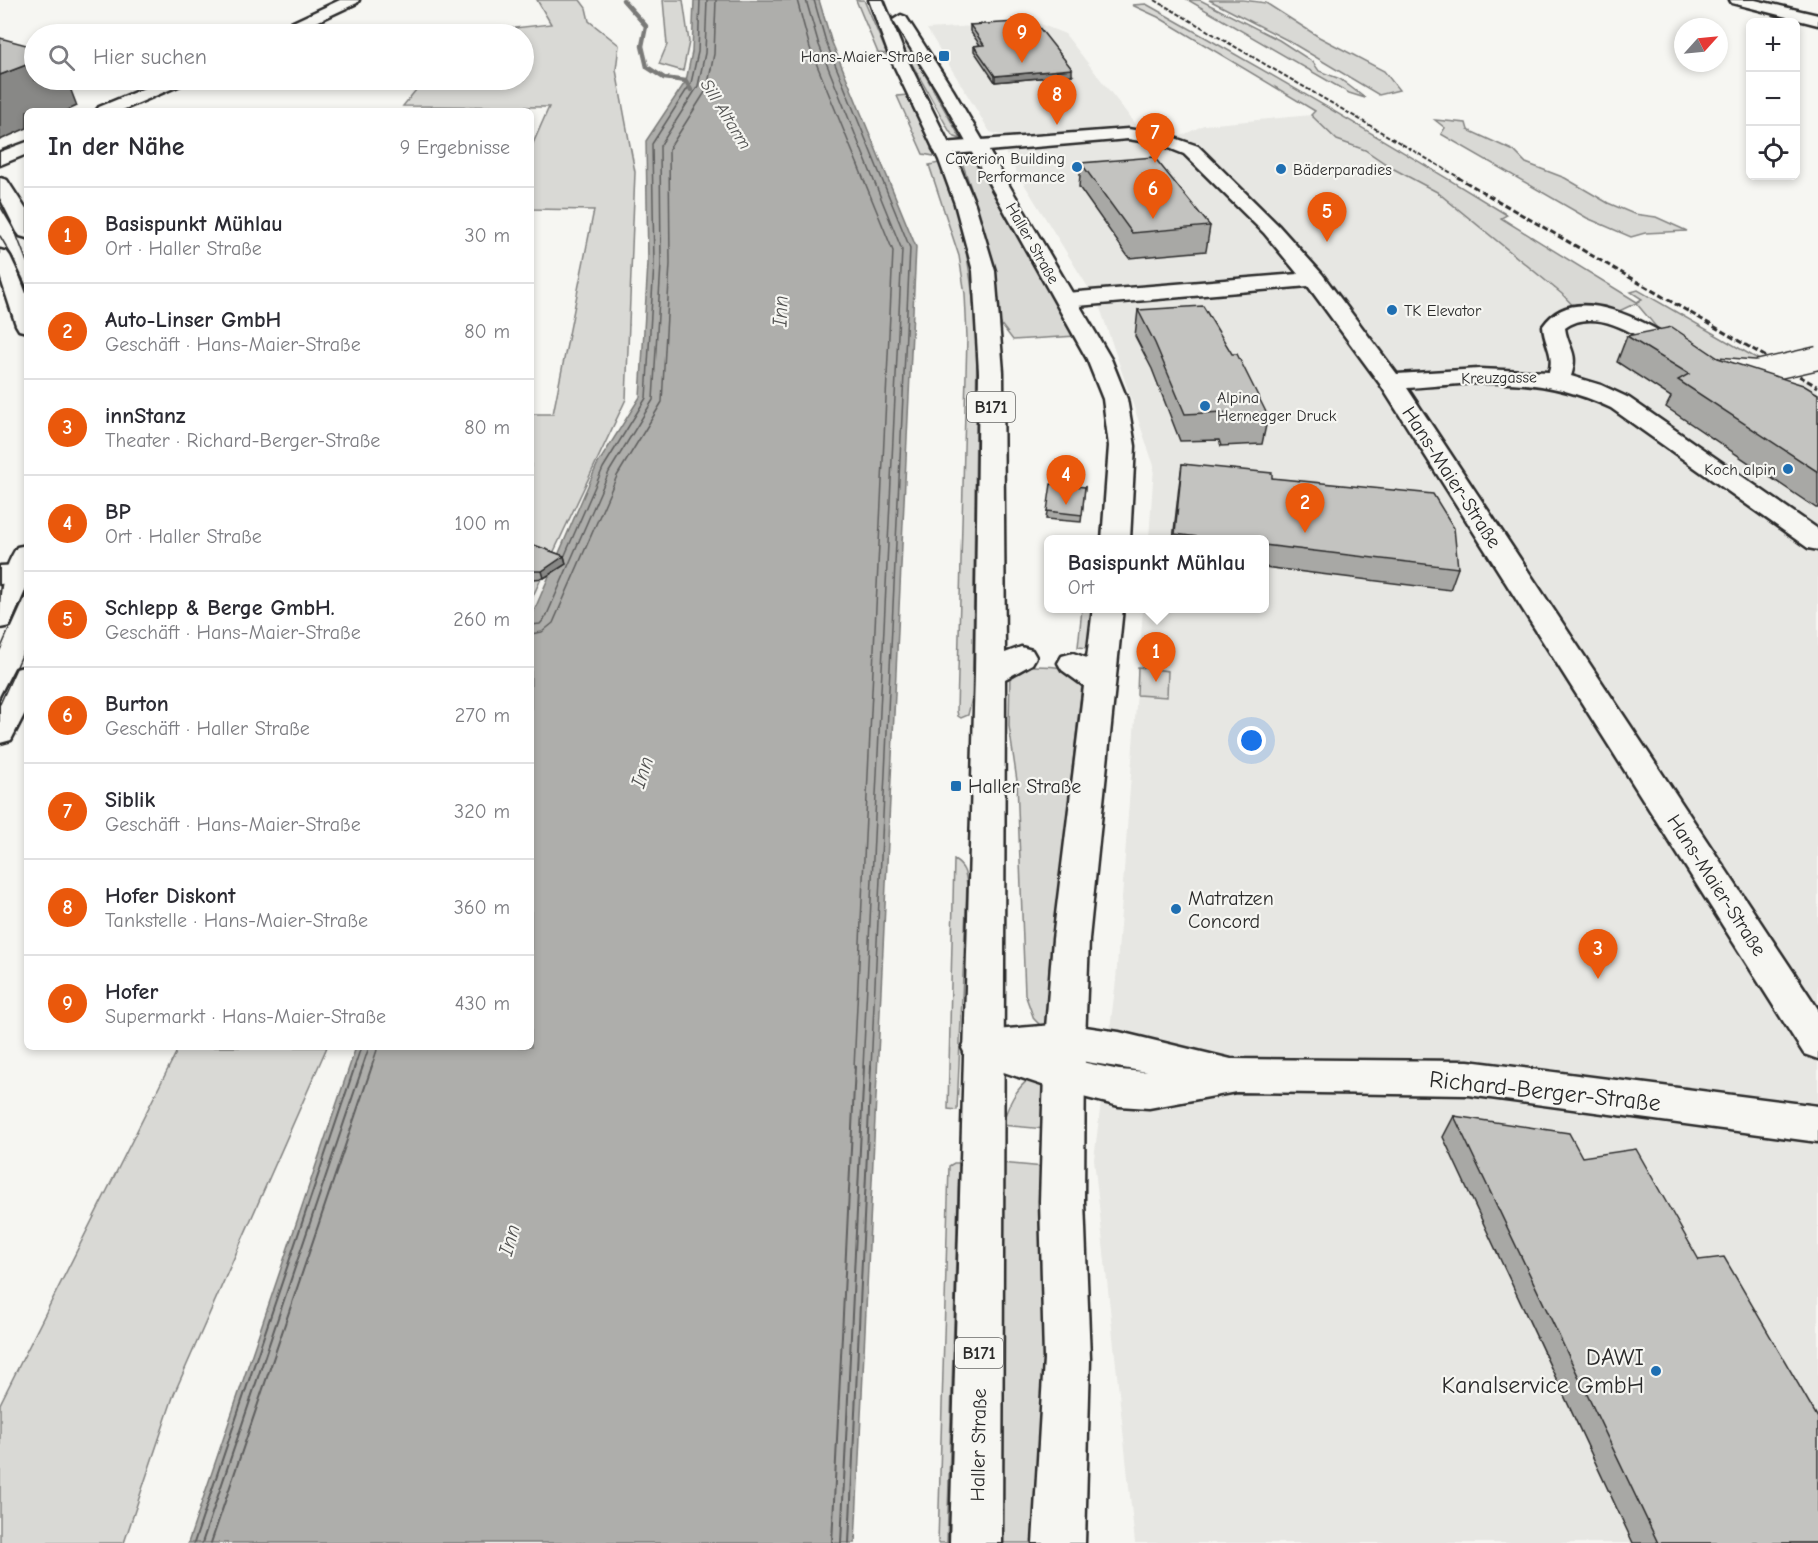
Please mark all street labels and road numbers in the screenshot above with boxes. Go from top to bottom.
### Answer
street label: Haller Straße [1002,200,1063,287]
street label: Kreuzgasse [1461,368,1537,388]
road number: B171 [967,392,1015,422]
street label: Hans-Maier-Straße [1397,402,1506,552]
street label: Hans-Maier-Straße [1662,810,1771,960]
street label: Richard-Berger-Straße [1428,1065,1662,1117]
road number: B171 [955,1338,1003,1368]
street label: Haller Straße [966,1388,991,1502]

